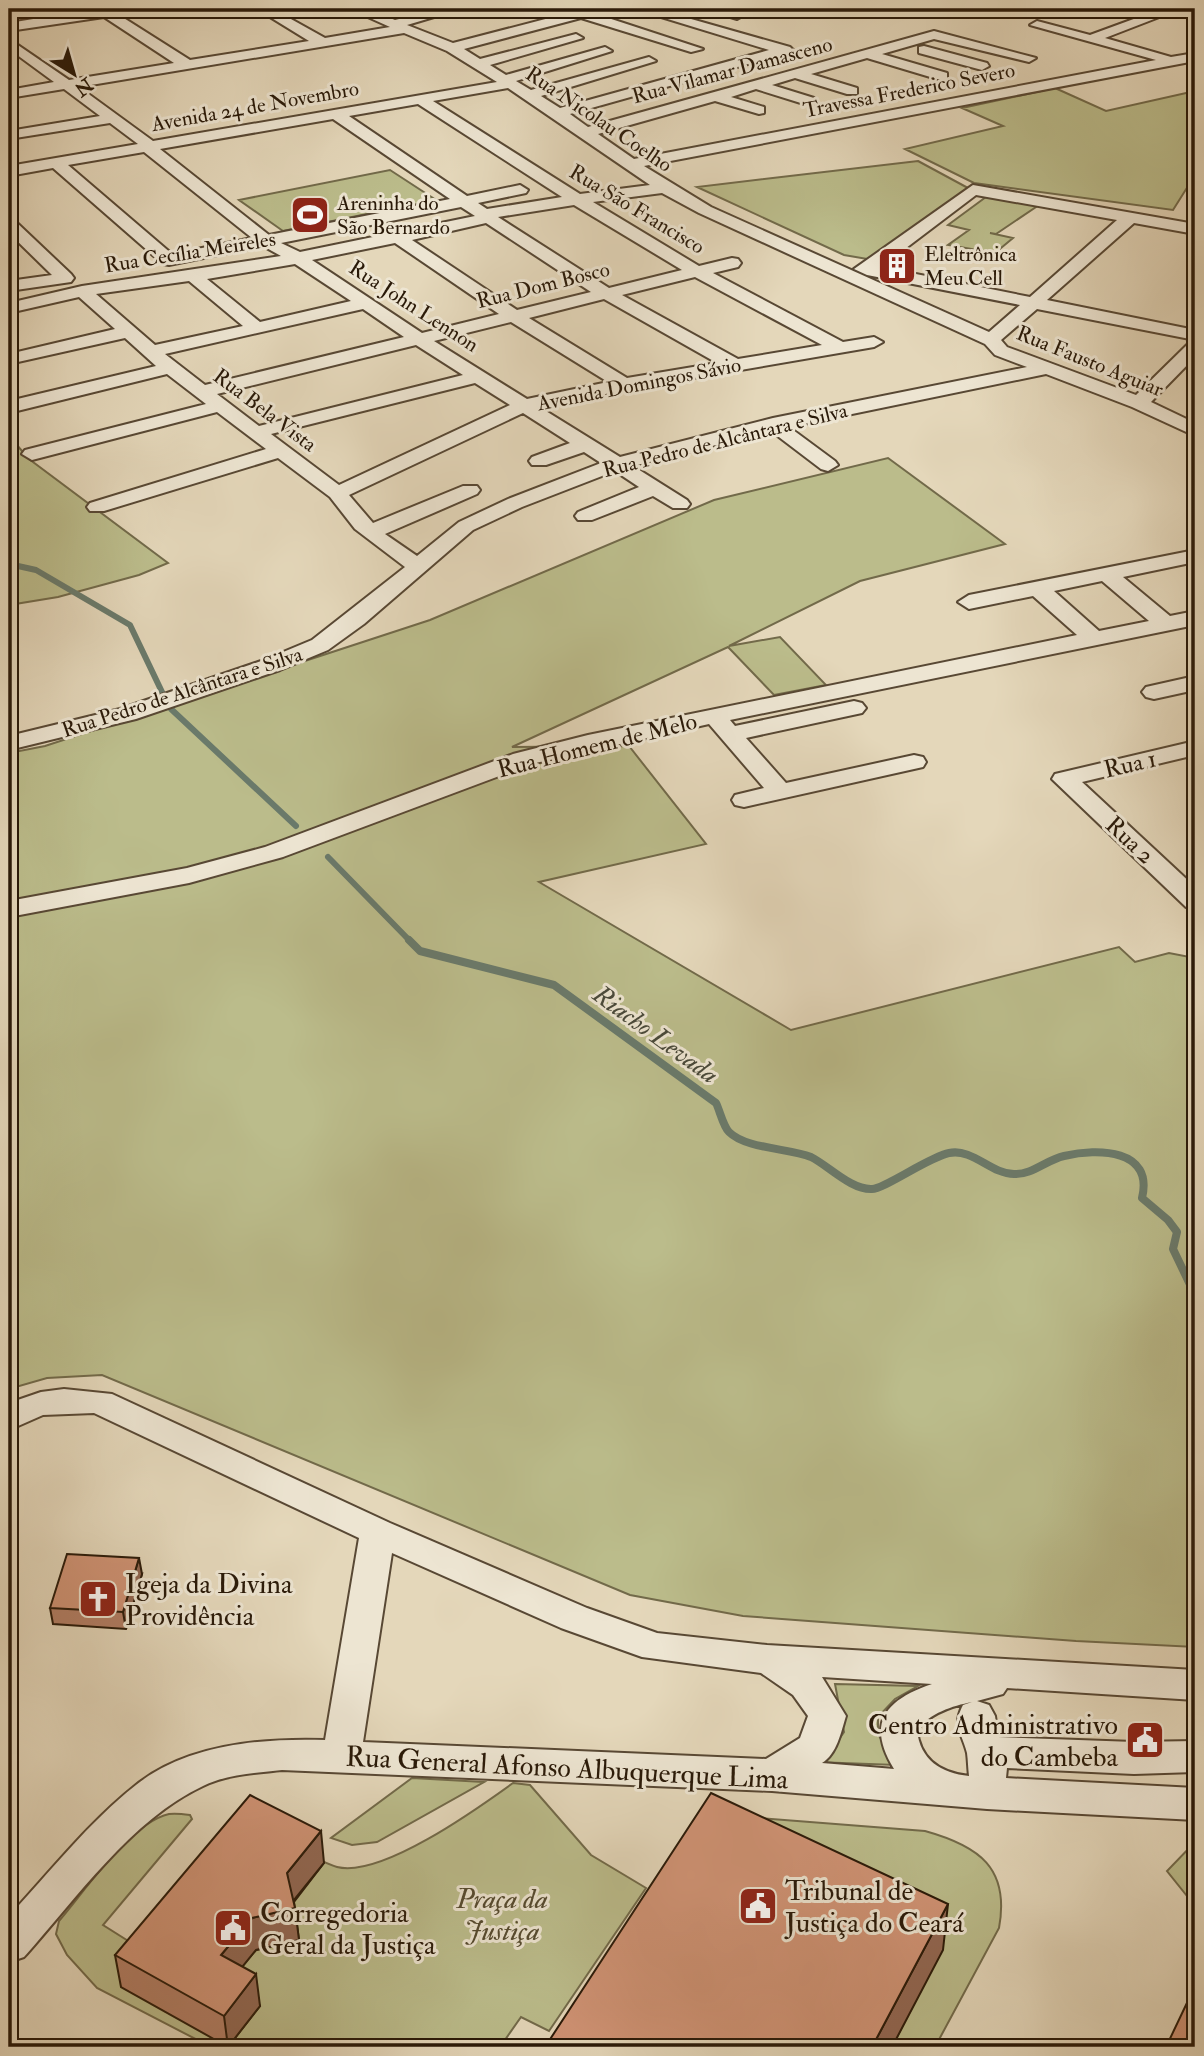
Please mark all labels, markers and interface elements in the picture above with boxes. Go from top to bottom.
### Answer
street label: Rua Vilamar Damasceno [629,31,835,110]
north arrow [38,38,108,108]
street label: Travessa Frederico Severo [801,57,1017,124]
street label: Rua Nicolau Coelho [520,60,677,179]
text: N [69,71,98,102]
street label: Avenida 24 de Novembro [148,75,361,138]
street label: Rua São Francisco [564,158,709,260]
place label: Areninha do São Bernardo [336,190,450,241]
sports icon: Areninha do São Bernardo [289,194,331,236]
street label: Rua Cecília Meireles [102,226,278,279]
place label: Eleltrônica Meu Cell [924,241,1017,292]
building icon: Eleltrônica Meu Cell [876,245,918,287]
street label: Rua John Lennon [344,254,484,359]
street label: Rua Dom Bosco [474,256,612,315]
street label: Rua Fausto Aguiar [1012,320,1167,403]
street label: Avenida Domingos Sávio [534,352,743,418]
street label: Rua Bela Vista [208,363,322,458]
street label: Rua Pedro de Alcântara e Silva [600,397,851,484]
street label: Rua Pedro de Alcântara e Silva [58,641,306,744]
street label: Rua Homem de Melo [494,706,700,785]
street label: Rua 1 [1101,743,1159,786]
street label: Rua 2 [1098,810,1161,871]
water label: Riacho Levada [586,978,724,1091]
place label: Igeja da Divina Providência [125,1567,293,1634]
church icon: Igeja da Divina Providência [77,1578,119,1620]
place label: Centro Administrativo do Cambeba [868,1708,1118,1775]
public building icon: Centro Administrativo do Cambeba [1124,1719,1166,1761]
street label: Rua General Afonso Albuquerque Lima [345,1739,790,1798]
place label: Tribunal de Justiça do Ceará [784,1874,964,1941]
park label: Praça da Justiça [455,1882,548,1949]
public building icon: Tribunal de Justiça do Ceará [737,1885,779,1927]
place label: Corregedoria Geral da Justiça [260,1896,436,1963]
public building icon: Corregedoria Geral da Justiça [212,1907,254,1949]

